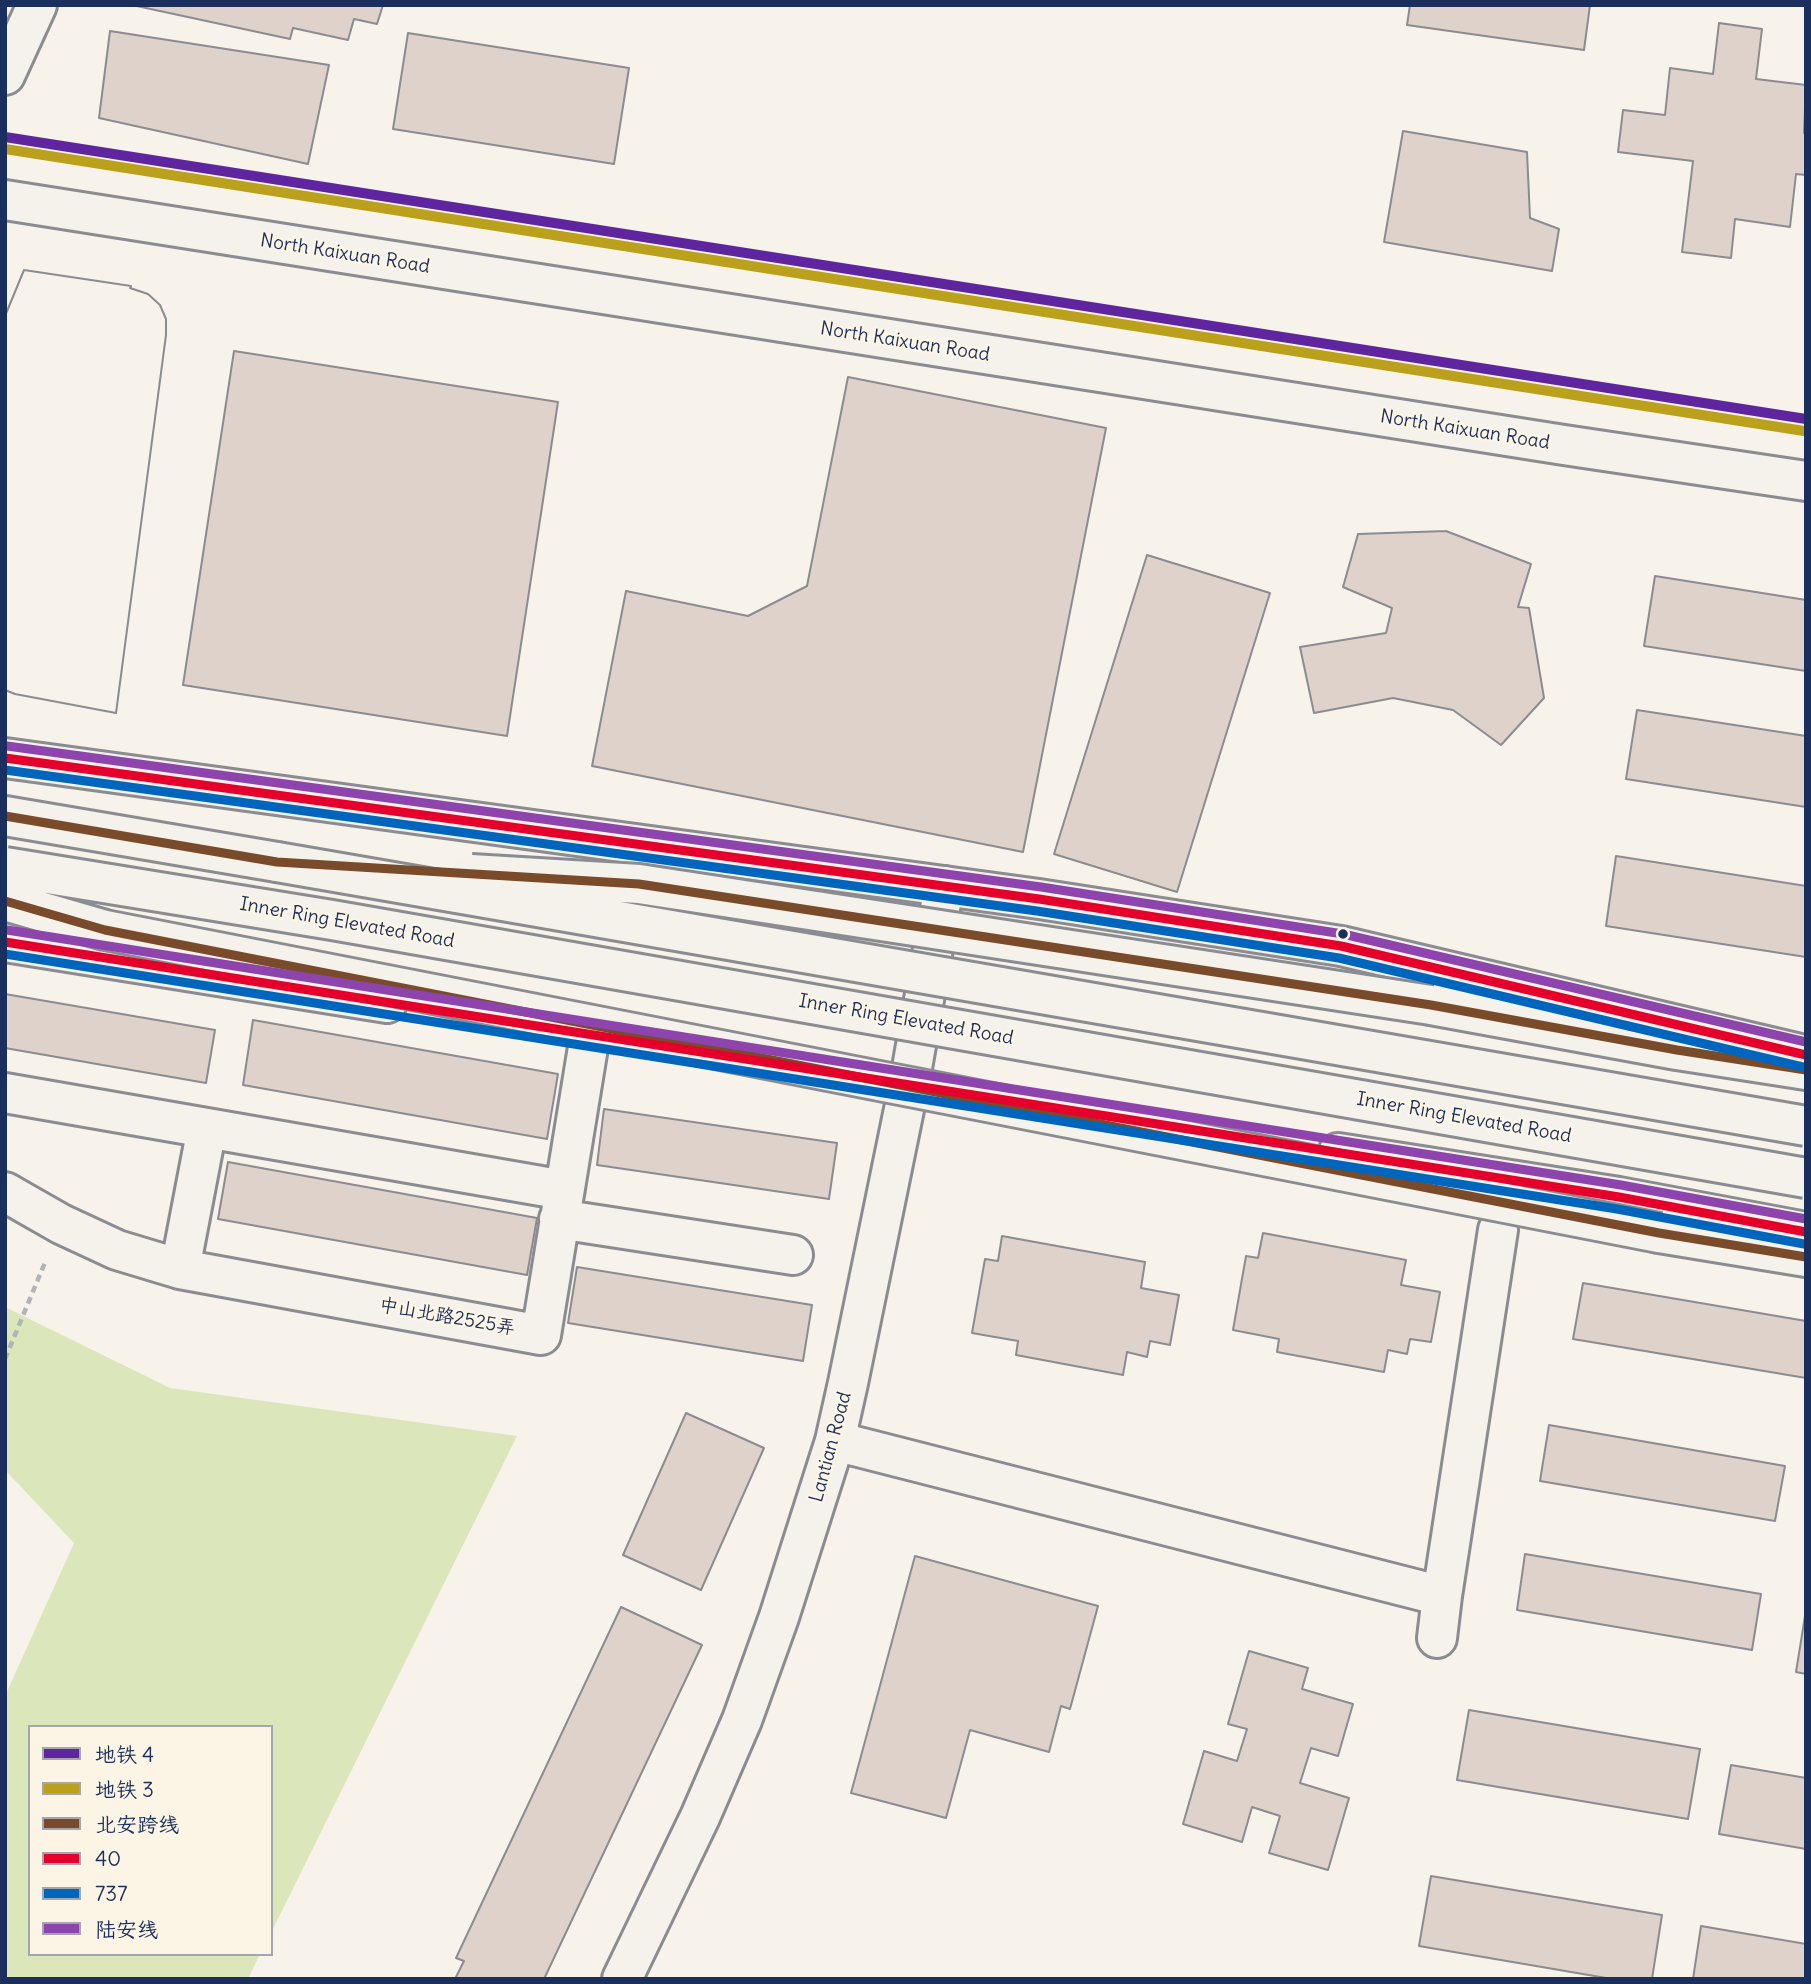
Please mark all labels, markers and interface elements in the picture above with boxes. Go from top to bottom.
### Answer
street label: North Kaixuan Road [259,229,431,279]
street label: North Kaixuan Road [819,317,991,367]
street label: North Kaixuan Road [1379,405,1551,455]
street label: Inner Ring Elevated Road [238,893,456,953]
unlabelled marker [1336,927,1350,941]
street label: Inner Ring Elevated Road [797,990,1015,1050]
street label: Inner Ring Elevated Road [1355,1088,1573,1148]
street label: 中山北路2525弄 [377,1294,517,1340]
street label: Lantian Road [805,1389,857,1505]
legend [28,1725,273,1956]
text: 地铁 4 [95,1741,154,1768]
text: 地铁 3 [95,1776,154,1803]
text: 北安跨线 [95,1811,179,1838]
text: 40 [95,1845,121,1872]
text: 737 [95,1880,128,1907]
text: 陆安线 [95,1916,158,1943]

